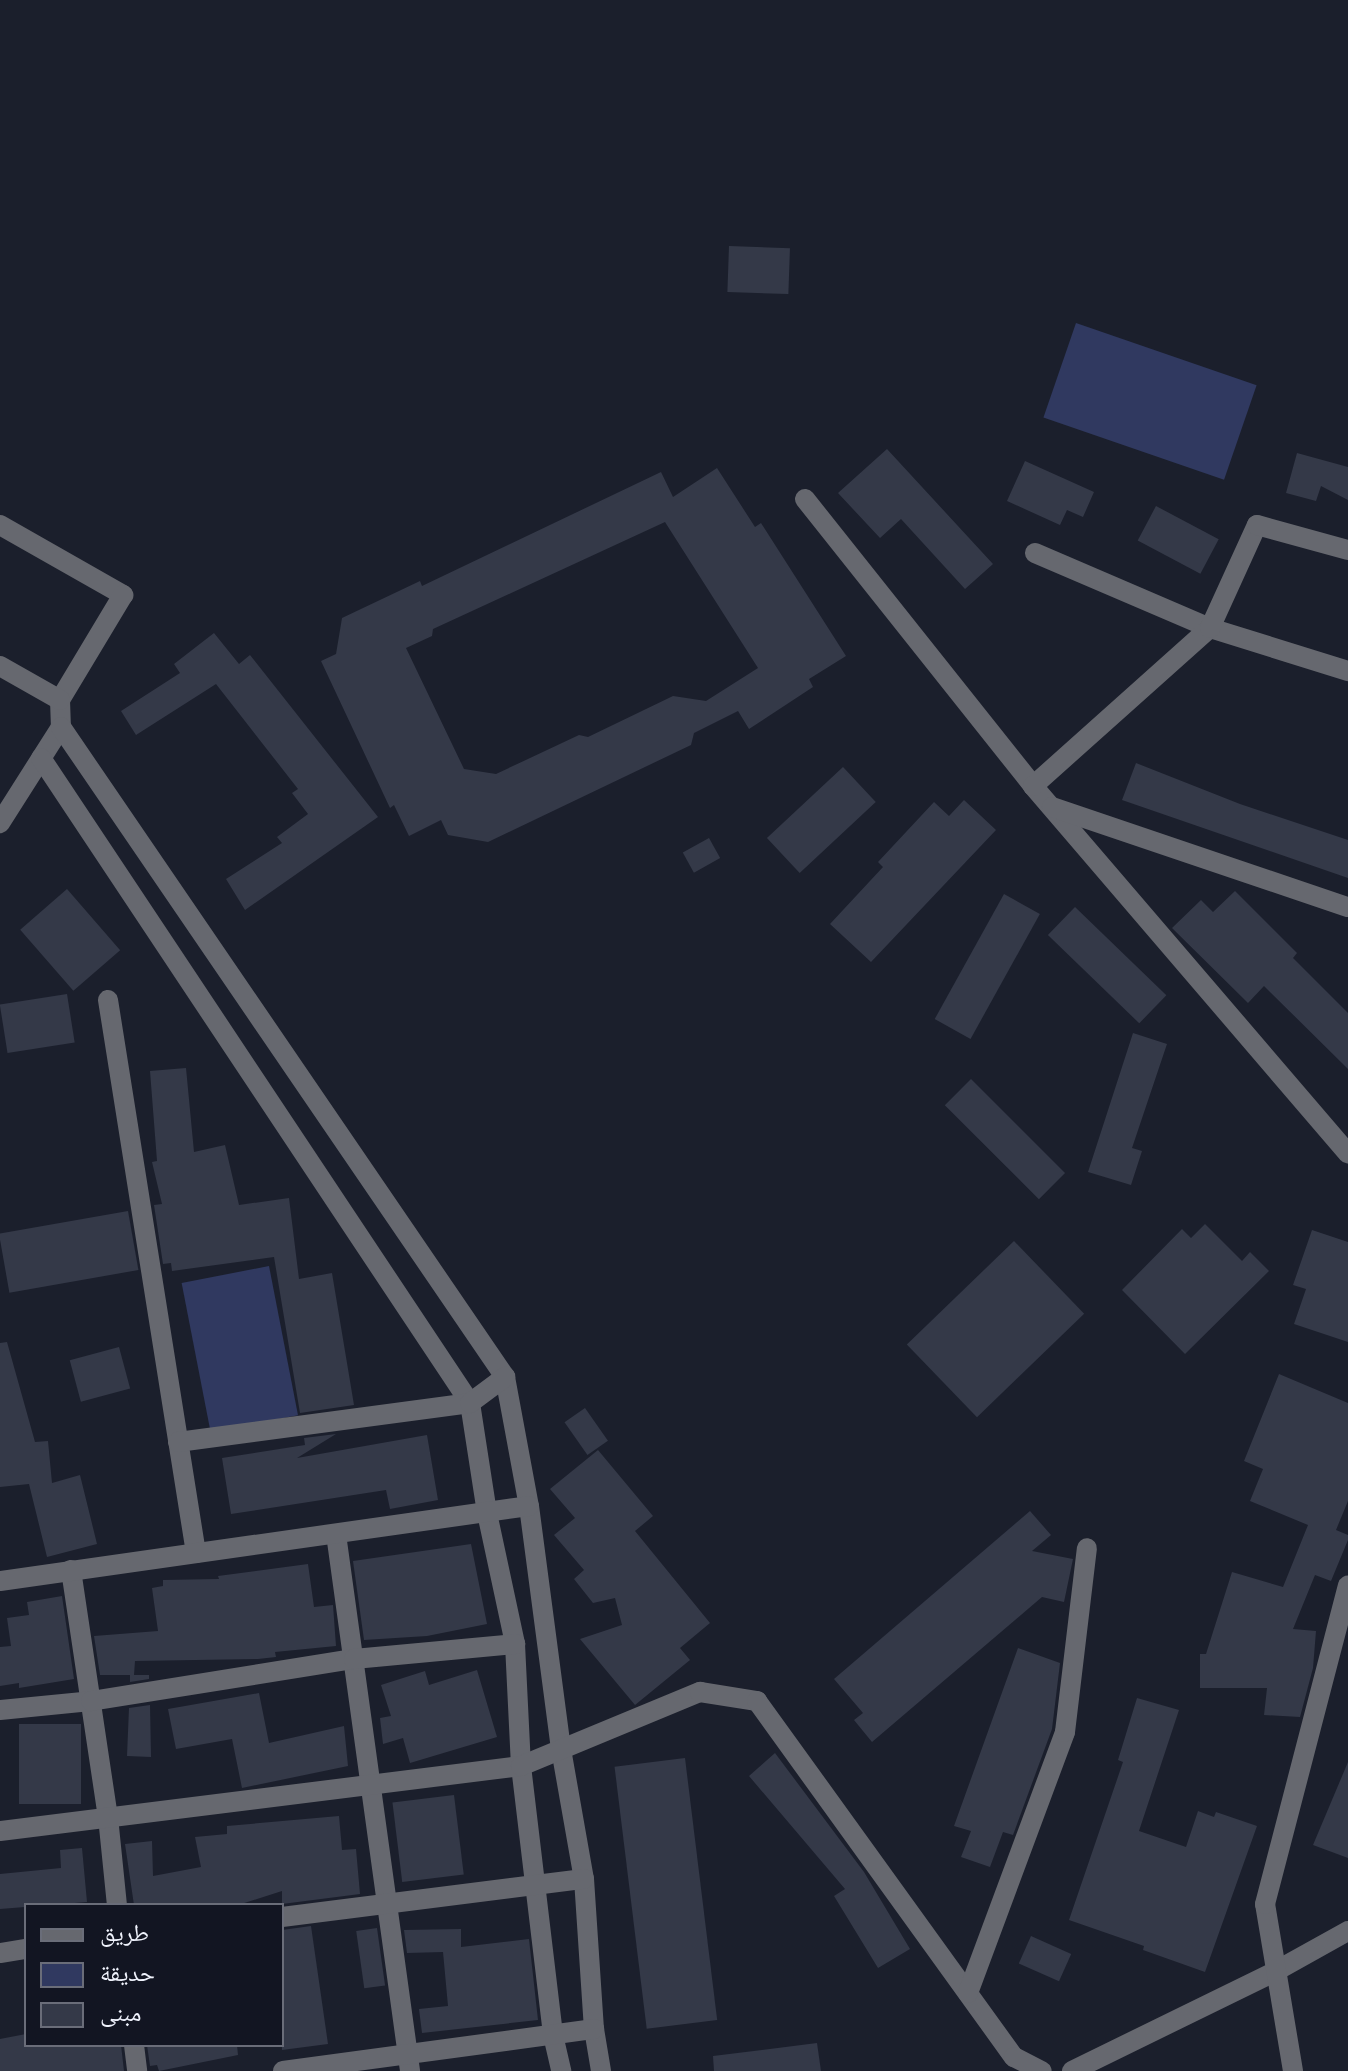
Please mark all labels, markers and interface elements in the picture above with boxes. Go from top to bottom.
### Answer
legend [24,1903,284,2047]
text: طريق [100,1919,149,1947]
text: حديقة [100,1959,155,1987]
text: مبنى [100,1999,141,2027]

